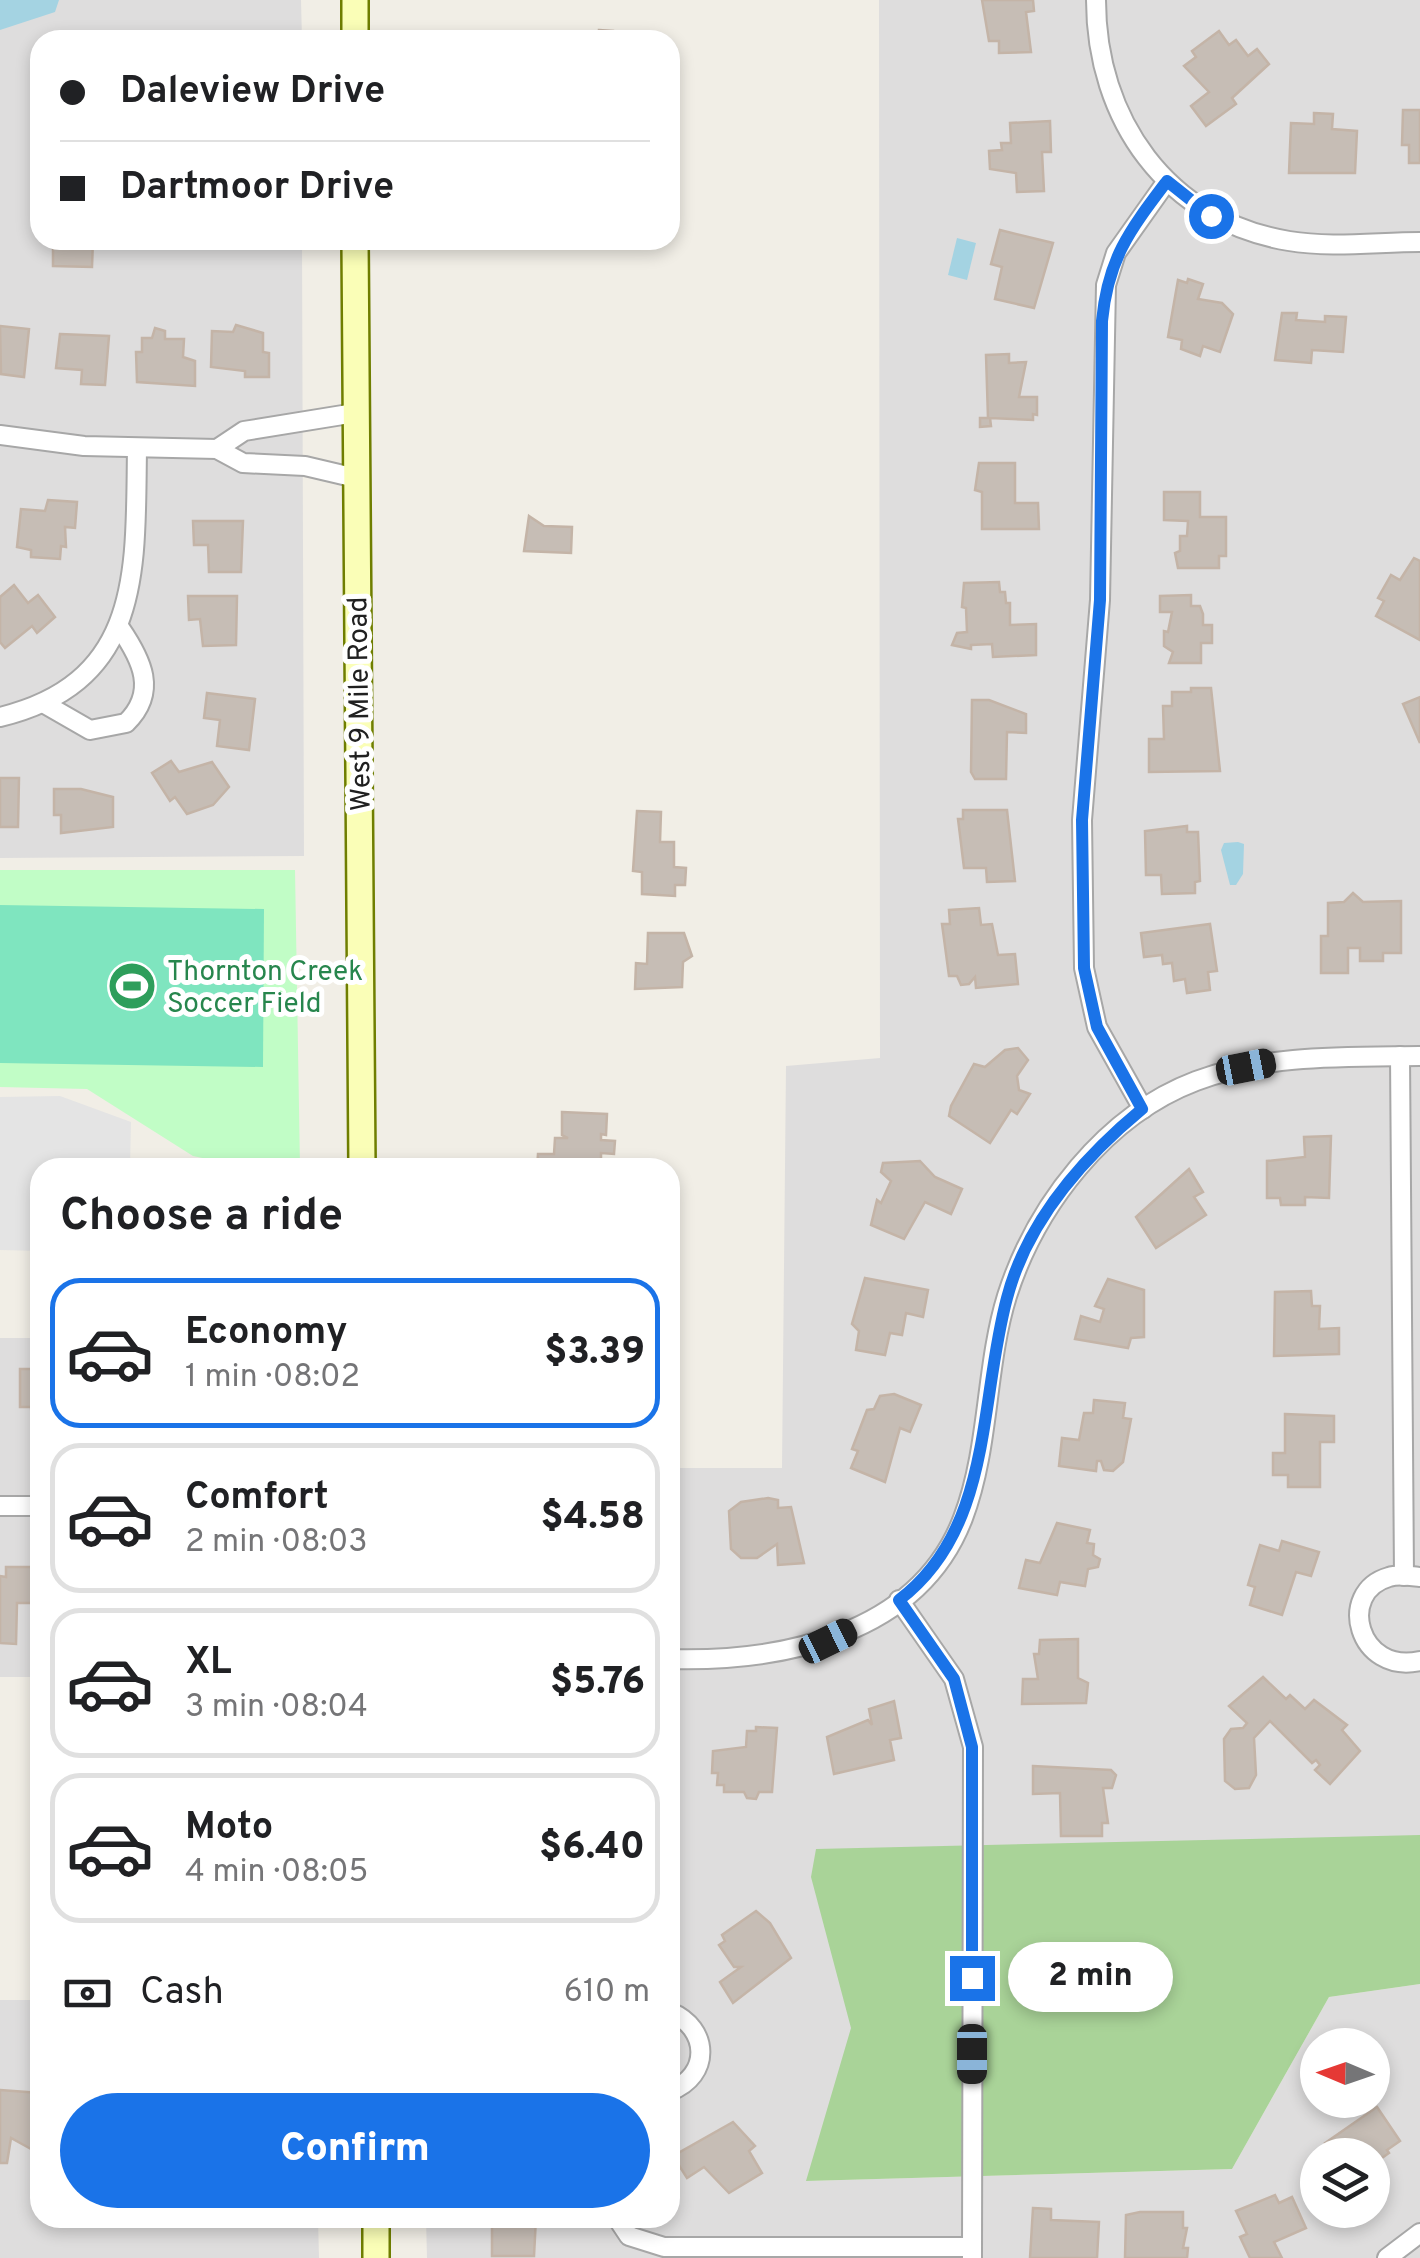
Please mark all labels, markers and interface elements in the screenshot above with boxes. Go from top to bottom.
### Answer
text: Daleview Drive [120,68,385,117]
text: Dartmoor Drive [120,164,394,213]
route start [1189,194,1234,239]
street label: West 9 Mile Road [341,596,381,811]
place label: Thornton Creek Soccer Field [167,955,363,1023]
sports icon: Thornton Creek Soccer Field [106,960,158,1012]
car [1214,1047,1278,1087]
text: Choose a ride [60,1189,343,1246]
icon: car [65,1308,155,1398]
text: Economy [185,1309,347,1358]
text: $3.39 [544,1329,645,1378]
text: 1 min · 08:02 [185,1358,360,1398]
icon: car [65,1473,155,1563]
text: Comfort [185,1474,329,1523]
text: $4.58 [541,1494,645,1543]
text: 2 min · 08:03 [185,1523,368,1563]
car [794,1614,862,1668]
icon: car [65,1638,155,1728]
text: XL [185,1639,232,1688]
text: $5.76 [550,1659,645,1708]
text: 3 min · 08:04 [185,1688,368,1728]
icon: car [65,1803,155,1893]
text: Moto [185,1804,273,1853]
text: $6.40 [539,1824,645,1873]
text: 4 min · 08:05 [185,1853,368,1893]
callout: 2 min [1007,1943,1172,2013]
route end [950,1956,995,2001]
text: 2 min [1048,1957,1133,1997]
icon: cash [60,1966,115,2021]
text: Cash [140,1969,224,2018]
text: 610 m [564,1973,650,2013]
car [957,2024,987,2084]
north arrow [1300,2028,1390,2118]
map controls [1300,2028,1390,2228]
button: Confirm [60,2093,650,2208]
button: layers [1300,2138,1390,2228]

